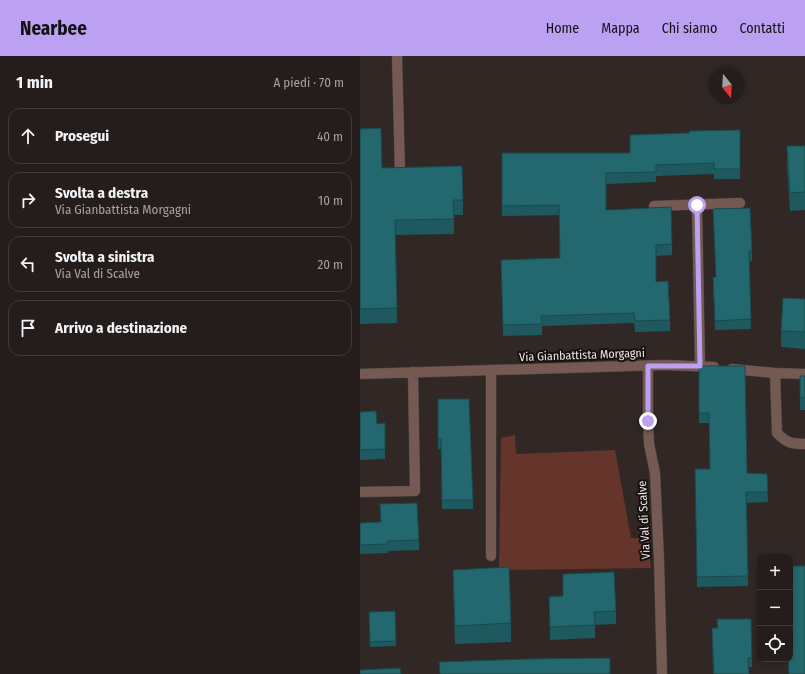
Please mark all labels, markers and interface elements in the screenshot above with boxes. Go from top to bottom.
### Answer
text: Nearbee [20,17,87,40]
text: Home [546,20,579,37]
text: Mappa [601,20,640,37]
text: Chi siamo [662,20,717,37]
text: Contatti [739,20,785,37]
north arrow [709,68,745,104]
text: 1 min [16,72,53,93]
text: A piedi · 70 m [273,75,344,90]
icon: ahead [17,125,39,147]
text: Prosegui [55,127,109,145]
text: 40 m [317,129,343,144]
text: Svolta a destra [55,184,148,202]
icon: right [17,189,39,211]
text: 10 m [318,193,343,208]
route start [688,196,706,214]
text: Via Gianbattista Morgagni [55,202,191,217]
text: Svolta a sinistra [55,248,155,266]
icon: left [17,253,39,275]
text: 20 m [317,257,343,272]
text: Via Val di Scalve [55,266,140,281]
icon: arrive [17,317,39,339]
text: Arrivo a destinazione [55,319,187,337]
street label: Via Gianbattista Morgagni [519,346,645,364]
route end [639,412,657,430]
street label: Via Val di Scalve [635,480,653,560]
map controls [757,554,793,662]
button: + [757,554,793,590]
button: − [757,590,793,626]
button: locate [757,626,793,662]

